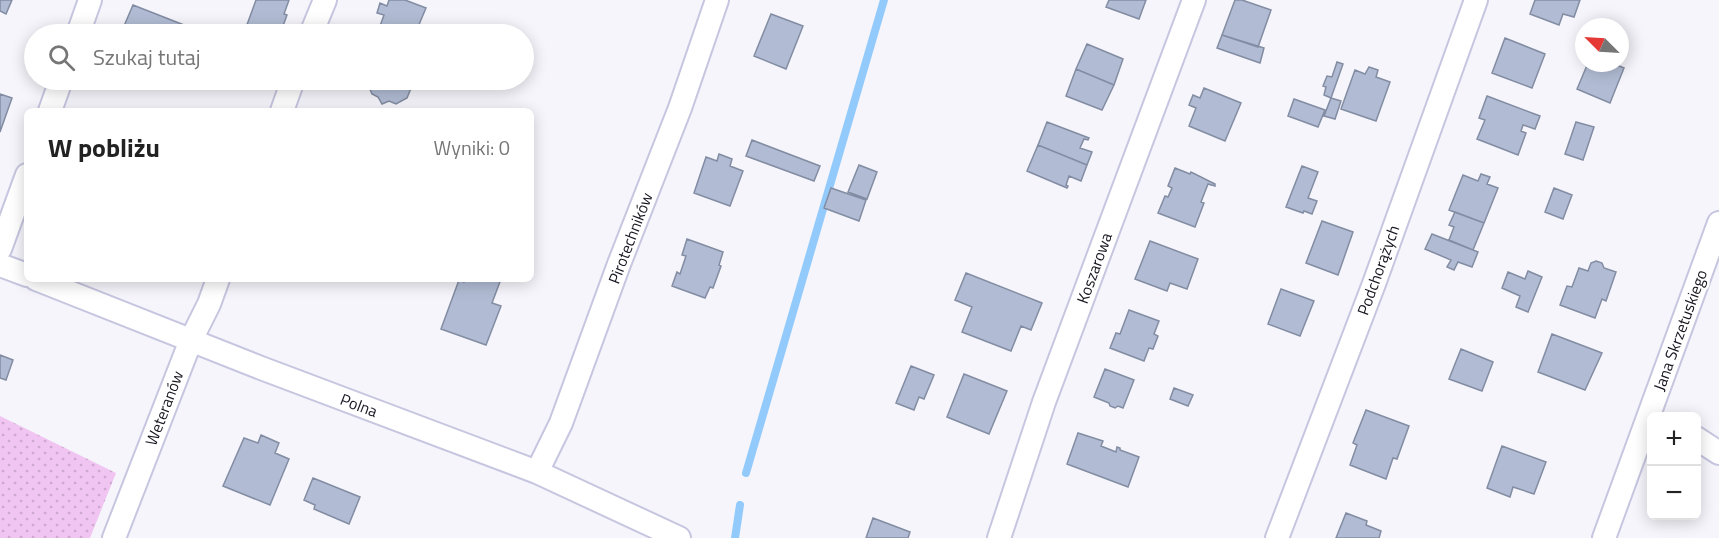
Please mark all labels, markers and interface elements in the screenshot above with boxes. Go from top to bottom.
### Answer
north arrow [1575,18,1629,72]
search box [24,24,534,90]
text: Szukaj tutaj [93,40,201,74]
icon: search [45,41,78,74]
text: W pobliżu [48,128,160,167]
text: Wyniki: 0 [434,132,510,163]
street label: Pirotechników [602,189,658,287]
street label: Podchorążych [1351,222,1405,318]
street label: Koszarowa [1070,229,1118,307]
street label: Jana Skrzetuskiego [1647,266,1713,394]
street label: Weteranów [139,367,189,449]
street label: Polna [337,387,381,423]
map controls [1647,412,1701,520]
button: + [1647,412,1701,466]
button: − [1647,466,1701,520]

